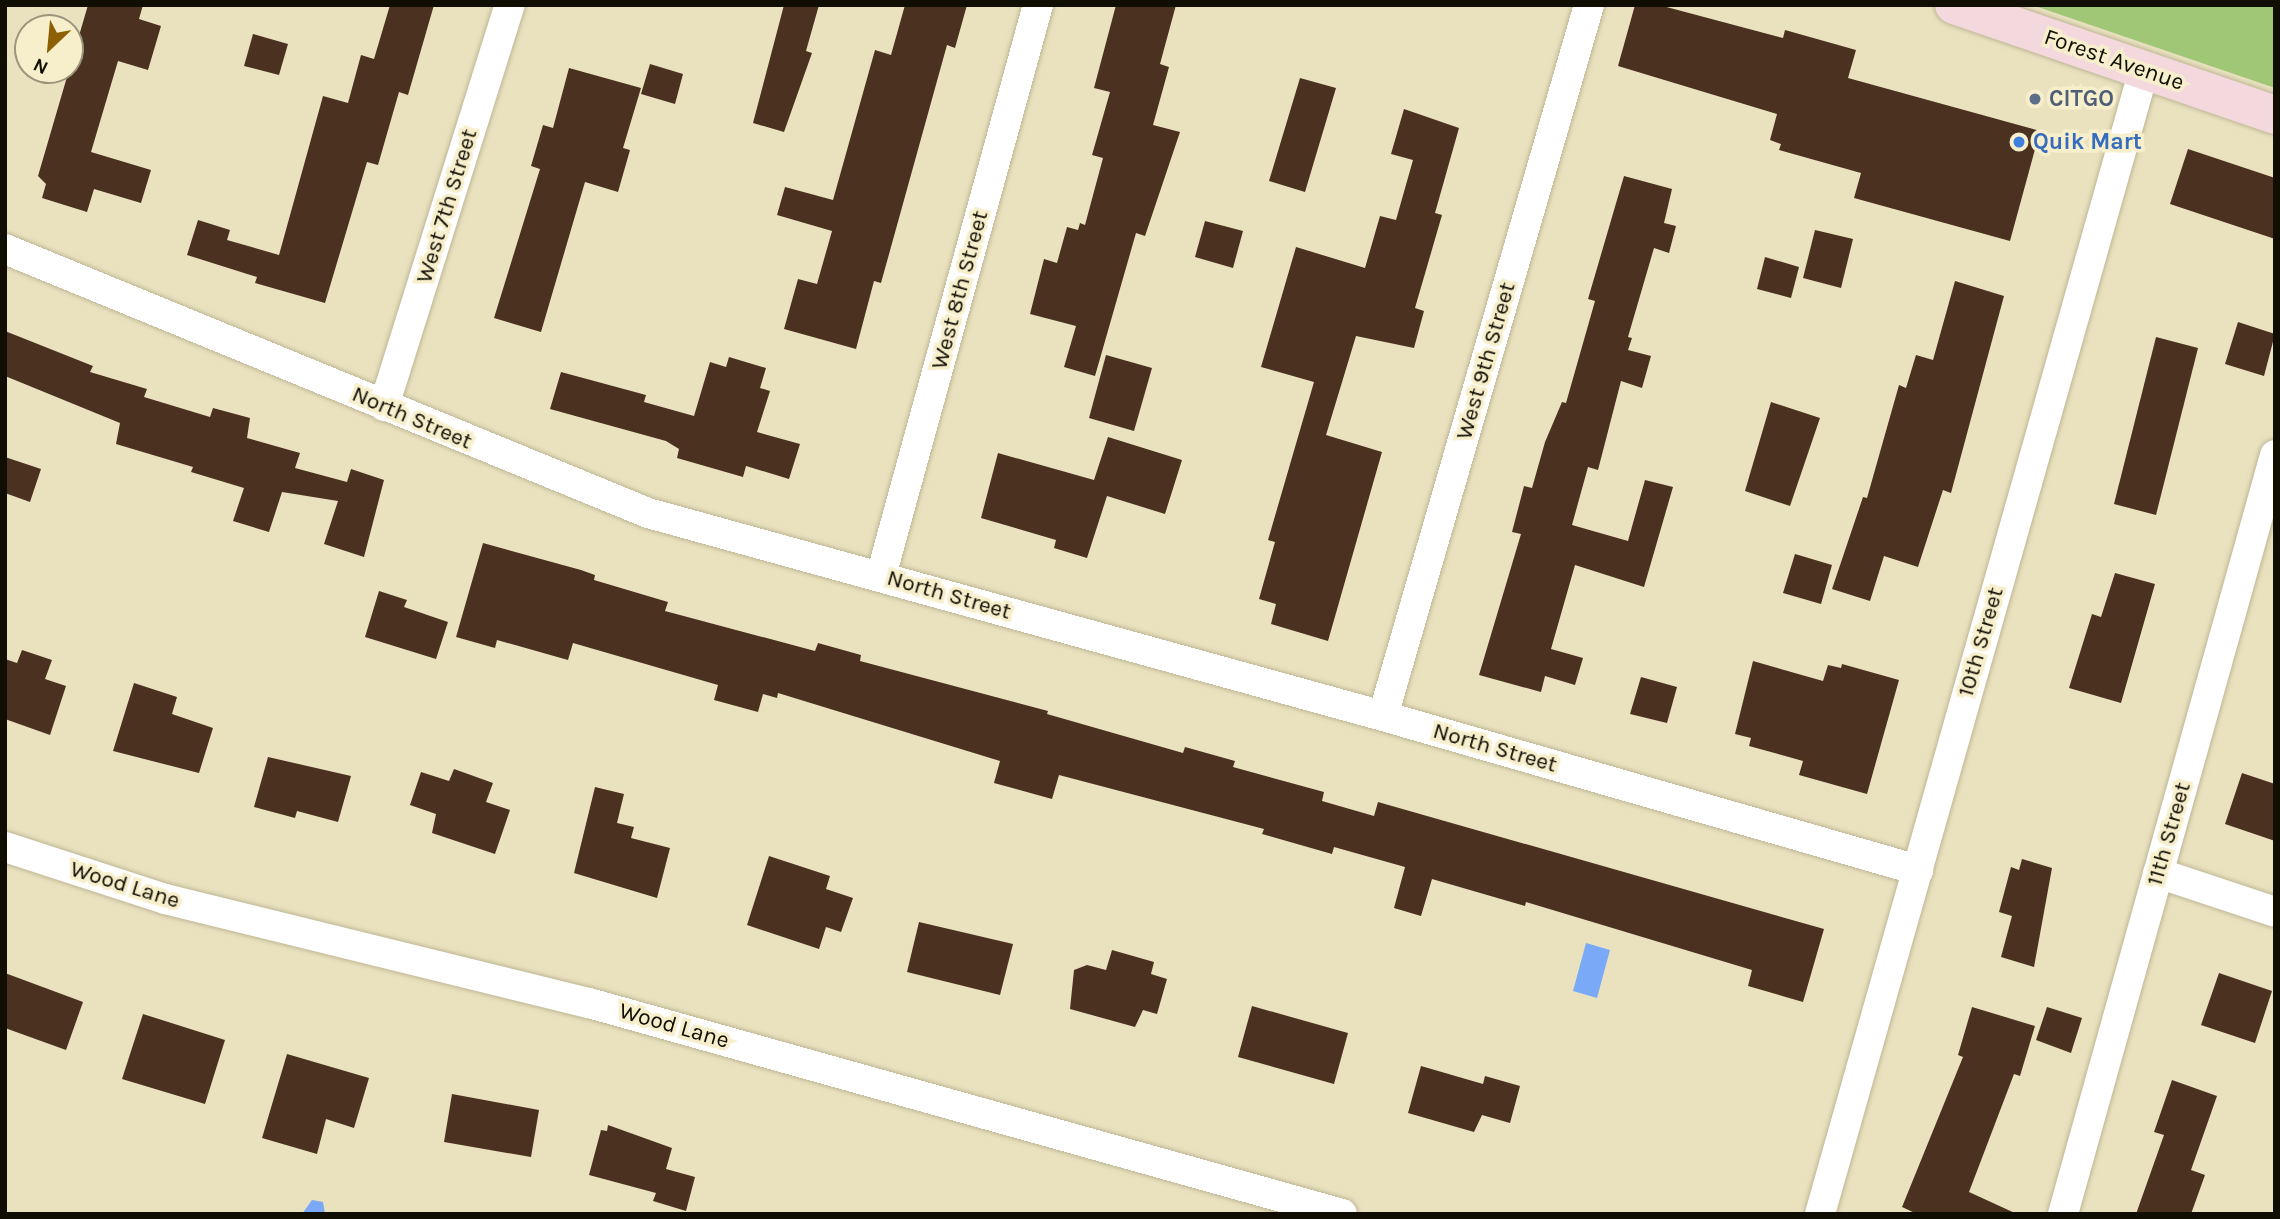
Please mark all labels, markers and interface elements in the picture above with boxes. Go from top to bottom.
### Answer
north arrow [14,14,84,84]
street label: Forest Avenue [2040,23,2188,97]
text: N [30,53,52,79]
place label: CITGO [2049,85,2114,113]
marker: CITGO [2027,91,2043,107]
street label: West 7th Street [410,126,484,286]
place label: Quik Mart [2033,128,2142,156]
marker: Quik Mart [2011,134,2027,150]
street label: West 8th Street [926,208,994,372]
street label: West 9th Street [1450,279,1522,443]
street label: North Street [348,380,476,456]
street label: North Street [884,564,1014,626]
street label: 10th Street [1952,584,2010,700]
street label: North Street [1430,717,1560,779]
street label: 11th Street [2141,779,2197,889]
street label: Wood Lane [67,855,183,915]
street label: Wood Lane [616,997,732,1055]

